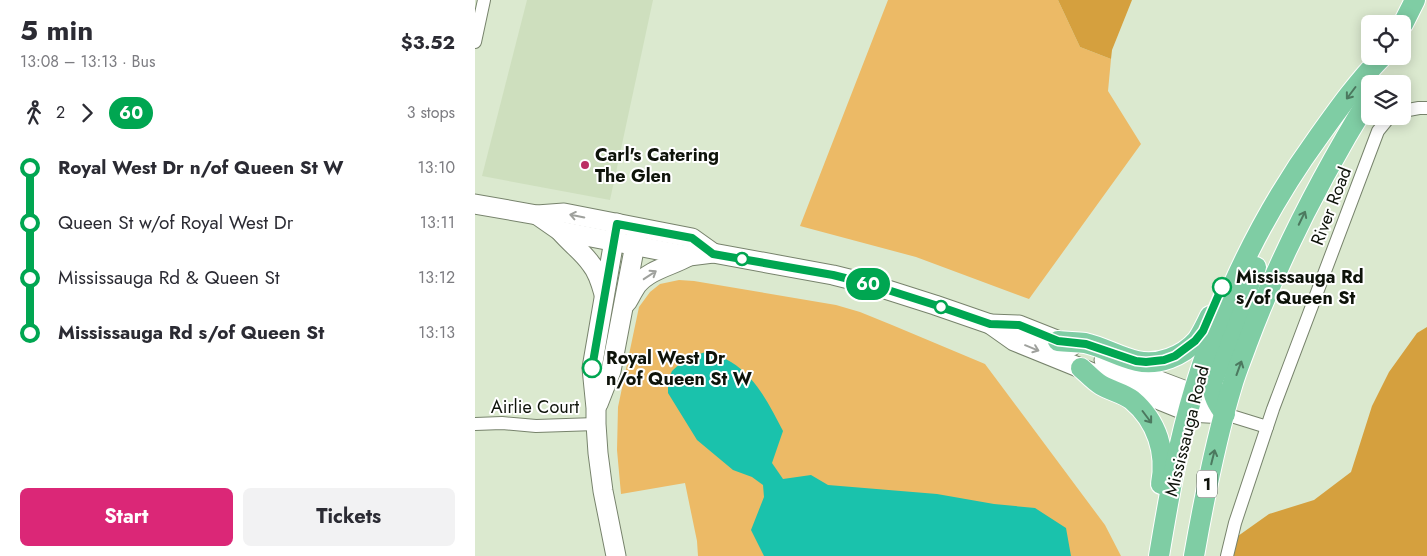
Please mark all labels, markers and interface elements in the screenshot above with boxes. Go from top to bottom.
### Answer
text: 5 min [20,10,93,51]
map controls [1361,15,1411,125]
button: locate [1361,15,1411,65]
text: $3.52 [401,29,455,56]
text: 13:08 – 13:13 · Bus [20,50,155,73]
button: layers [1361,75,1411,125]
one-way arrow [1346,86,1356,100]
icon: walk [20,99,48,127]
icon: forward [73,99,101,127]
text: 60 [119,100,143,126]
text: 2 [56,101,65,124]
text: 3 stops [407,101,455,124]
place label: Carl's Catering The Glen [595,142,719,189]
text: Royal West Dr n/of Queen St W [58,154,344,181]
text: 13:10 [417,156,455,179]
marker: Carl's Catering The Glen [579,159,591,171]
street label: River Road [1304,163,1358,249]
text: Queen St w/of Royal West Dr [58,209,293,236]
one-way arrow [570,210,586,220]
text: 13:11 [420,211,455,234]
one-way arrow [1298,211,1307,226]
unlabelled marker [735,252,749,266]
text: Mississauga Rd & Queen St [58,264,280,291]
place label: Mississauga Rd s/of Queen St [1236,264,1364,311]
text: 13:12 [418,266,455,289]
line badge: 60 [845,268,891,300]
one-way arrow [643,270,657,280]
text: 60 [856,271,880,297]
marker: Mississauga Rd s/of Queen St [1212,277,1232,297]
unlabelled marker [934,300,948,314]
text: Mississauga Rd s/of Queen St [58,319,324,346]
text: 13:13 [418,321,455,344]
one-way arrow [1024,343,1039,353]
place label: Royal West Dr n/of Queen St W [606,345,753,392]
marker: Royal West Dr n/of Queen St W [582,358,602,378]
one-way arrow [1235,360,1244,376]
street label: Mississauga Road [1158,363,1216,499]
street label: Airlie Court [491,394,580,420]
one-way arrow [1142,410,1152,424]
one-way arrow [1209,449,1218,465]
road number: 1 [1197,470,1217,498]
button: Start [20,488,233,546]
button: Tickets [243,488,455,546]

